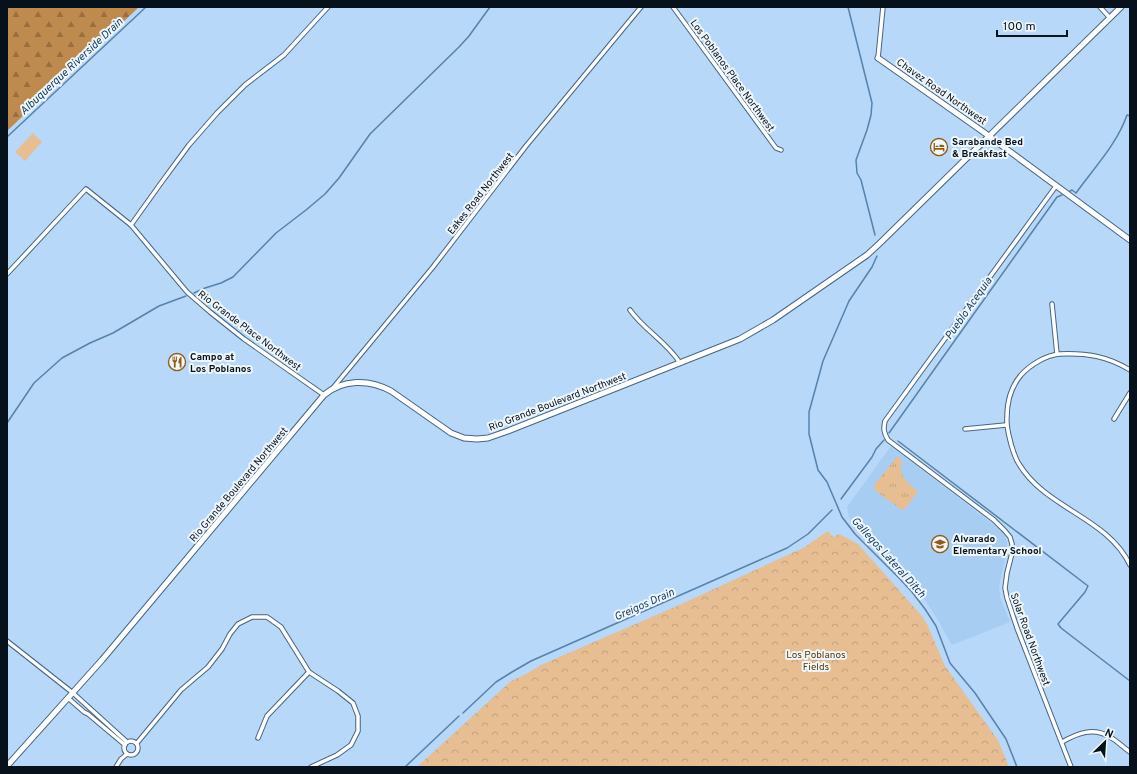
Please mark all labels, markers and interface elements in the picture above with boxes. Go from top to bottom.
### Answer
scale bar [997,12,1067,38]
water label: Albuquerque Riverside Drain [17,15,126,118]
street label: Los Poblanos Place Northwest [687,17,777,135]
text: 100 m [1003,19,1036,35]
street label: Chavez Road Northwest [894,56,989,128]
place label: Sarabande Bed & Breakfast [952,136,1023,161]
hotel icon: Sarabande Bed & Breakfast [929,137,949,157]
street label: Eakes Road Northwest [445,150,517,238]
water label: Pueblo Acequia [942,274,996,343]
street label: Rio Grande Place Northwest [195,288,303,374]
place label: Campo at Los Poblanos [190,351,251,376]
restaurant icon: Campo at Los Poblanos [167,352,187,372]
street label: Rio Grande Boulevard Northwest [487,370,628,435]
street label: Rio Grande Boulevard Northwest [187,425,291,545]
water label: Gallegos Lateral Ditch [848,514,928,601]
place label: Alvarado Elementary School [953,533,1042,558]
school or university icon: Alvarado Elementary School [930,534,950,554]
water label: Greigos Drain [612,585,677,624]
street label: Solar Road Northwest [1007,591,1052,688]
park label: Los Poblanos Fields [786,649,846,674]
north arrow [1085,722,1125,762]
text: N [1102,726,1115,742]

